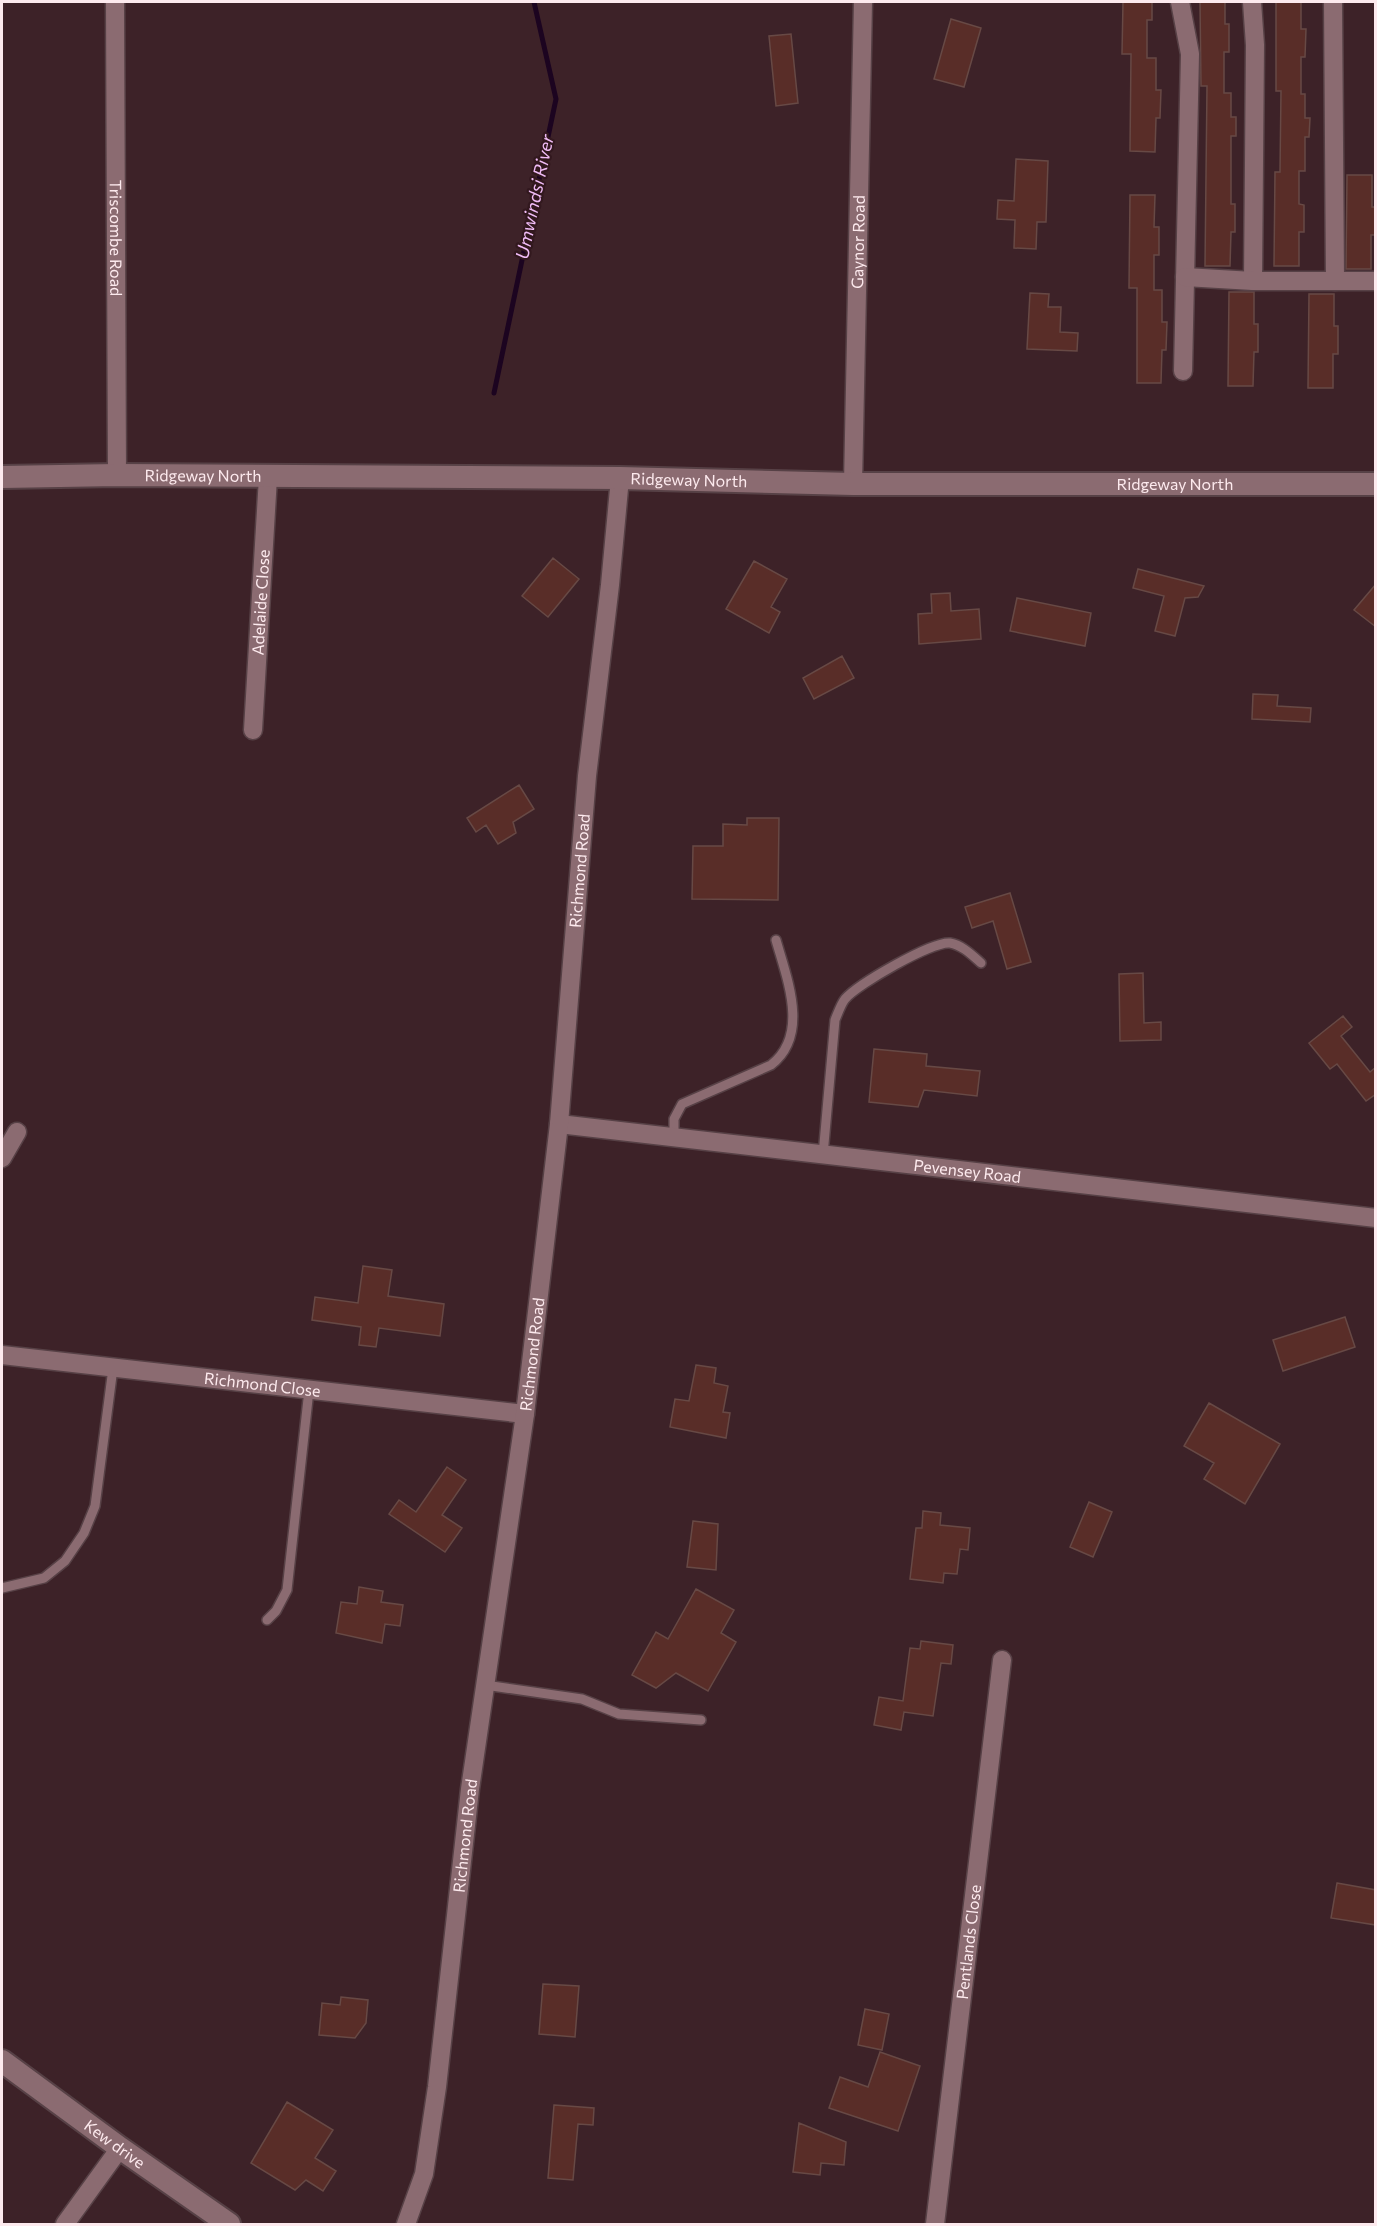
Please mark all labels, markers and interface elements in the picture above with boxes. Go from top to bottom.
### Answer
water label: Umwindsi River [510,132,558,261]
street label: Triscombe Road [107,180,126,296]
street label: Gaynor Road [847,195,868,289]
street label: Ridgeway North [144,465,261,485]
street label: Ridgeway North [630,468,748,490]
street label: Ridgeway North [1116,474,1233,493]
street label: Adelaide Close [247,549,273,656]
street label: Richmond Road [565,813,593,928]
street label: Pevensey Road [913,1155,1022,1186]
street label: Richmond Road [515,1296,548,1412]
street label: Richmond Close [203,1368,322,1400]
street label: Richmond Road [449,1777,480,1893]
street label: Pentlands Close [952,1884,984,2000]
street label: Kew drive [81,2115,149,2172]

